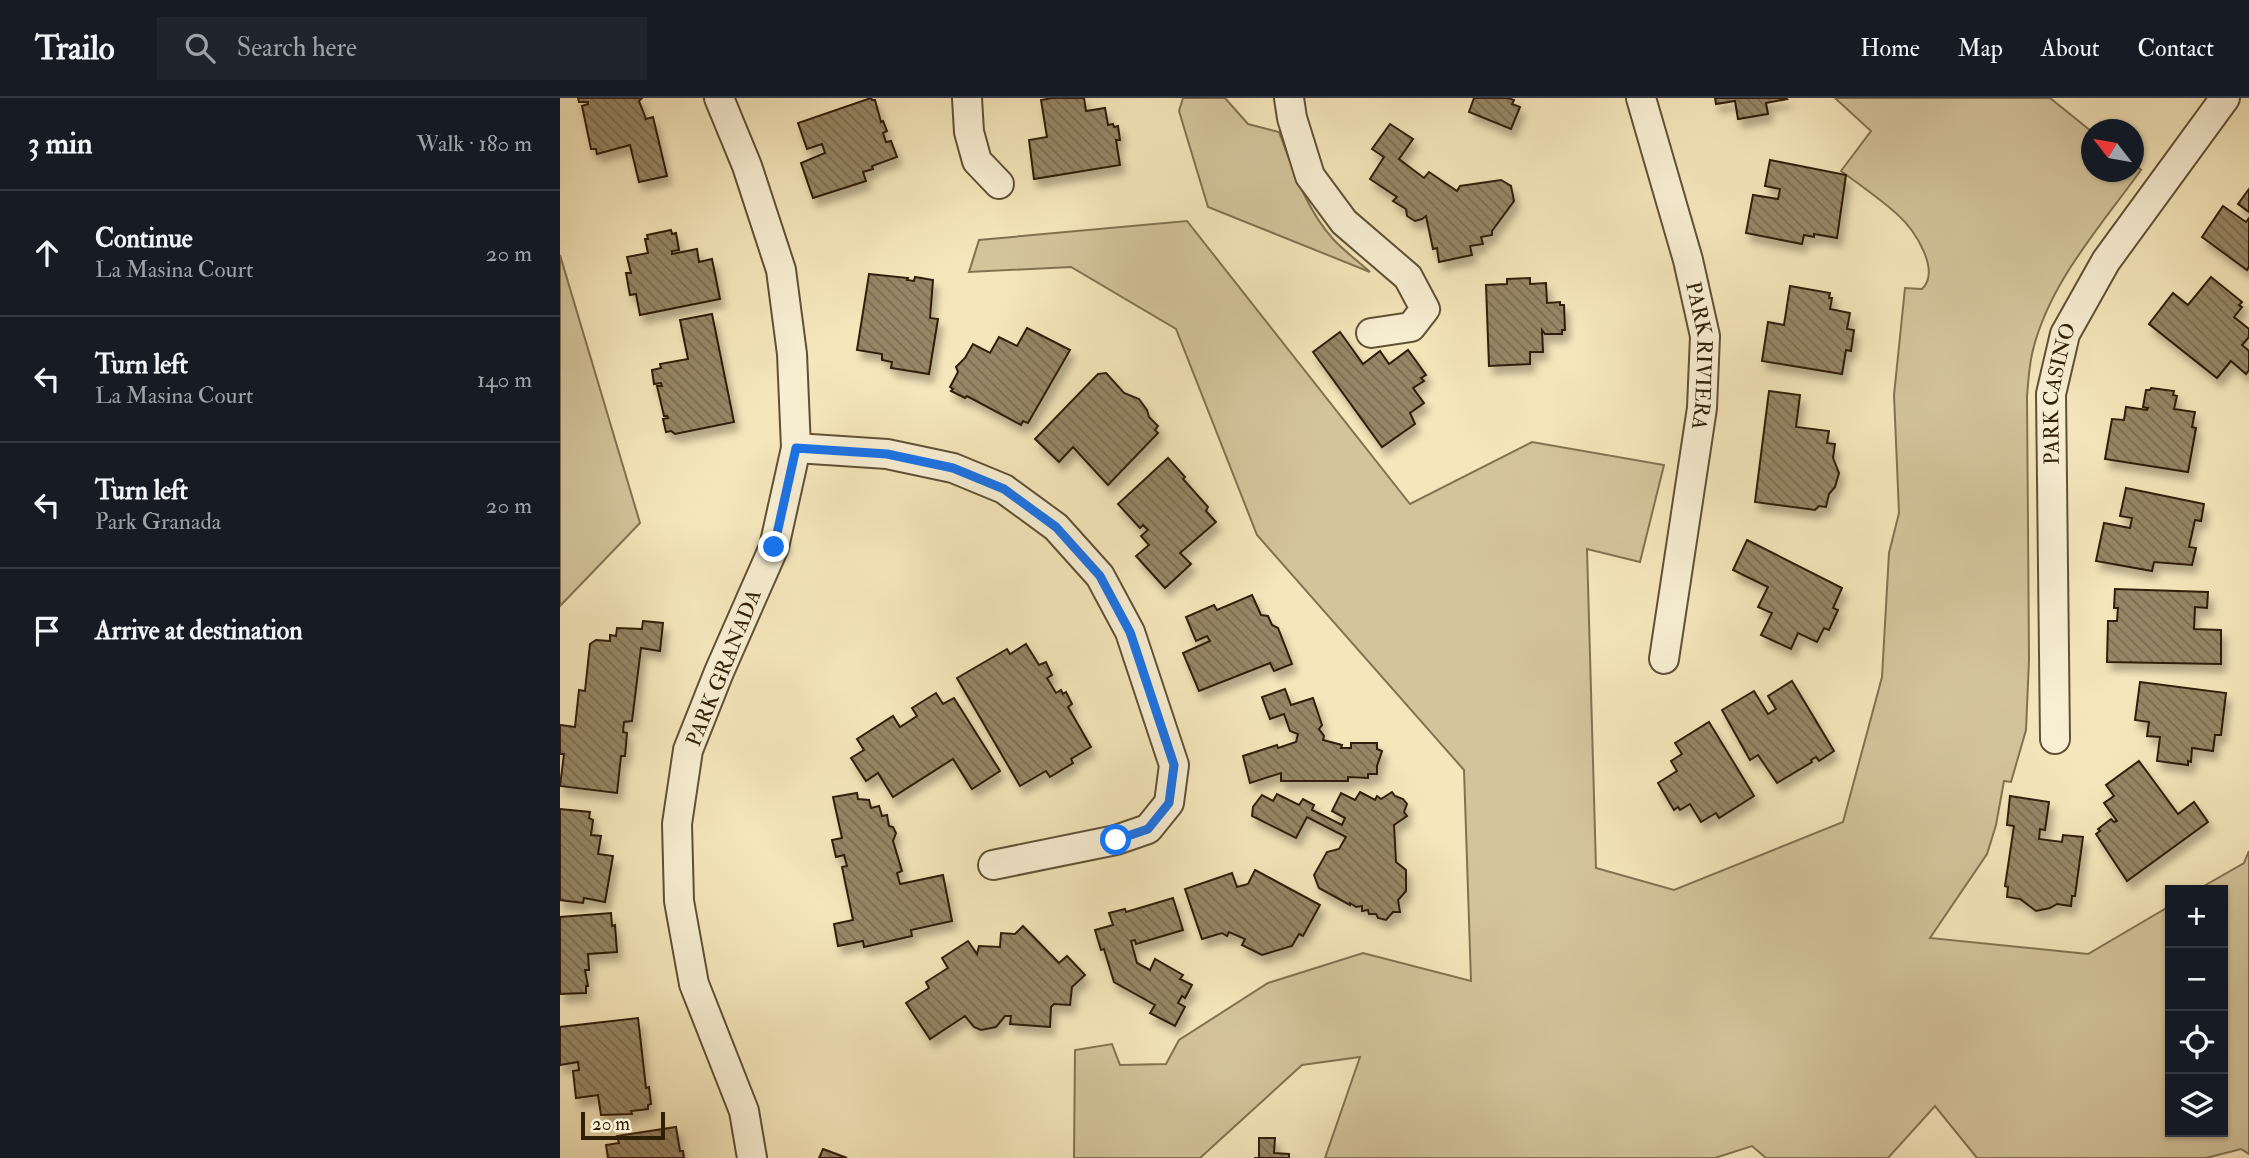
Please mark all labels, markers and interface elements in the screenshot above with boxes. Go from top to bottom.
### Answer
search box [157,17,647,80]
text: Trailo [35,28,115,69]
icon: search [181,29,219,67]
text: Search here [237,32,357,64]
text: Home [1860,33,1920,64]
text: Map [1958,33,2003,64]
text: About [2041,33,2100,64]
text: Contact [2138,33,2214,64]
north arrow [2081,119,2144,182]
text: 3 min [28,125,93,162]
text: Walk · 180 m [417,129,532,158]
text: Continue [95,223,193,255]
icon: ahead [28,234,66,272]
text: 20 m [486,239,532,268]
text: La Masina Court [95,255,254,284]
street label: PARK RIVIERA [1680,279,1719,432]
street label: PARK CASINO [2037,318,2082,465]
text: Turn left [95,349,188,381]
icon: left [28,360,66,398]
text: 140 m [477,365,532,394]
text: La Masina Court [95,381,254,410]
text: Turn left [95,475,188,507]
icon: left [28,486,66,524]
text: 20 m [486,491,532,520]
text: Park Granada [95,507,221,536]
route end [758,531,789,562]
street label: PARK GRANADA [680,586,768,750]
icon: arrive [28,612,66,650]
text: Arrive at destination [95,615,303,647]
route start [1100,824,1131,855]
map controls [2165,885,2228,1137]
button: + [2165,885,2228,948]
button: − [2165,948,2228,1011]
button: locate [2165,1011,2228,1074]
button: layers [2165,1074,2228,1137]
scale bar [581,1109,665,1141]
text: 20 m [592,1112,630,1136]

